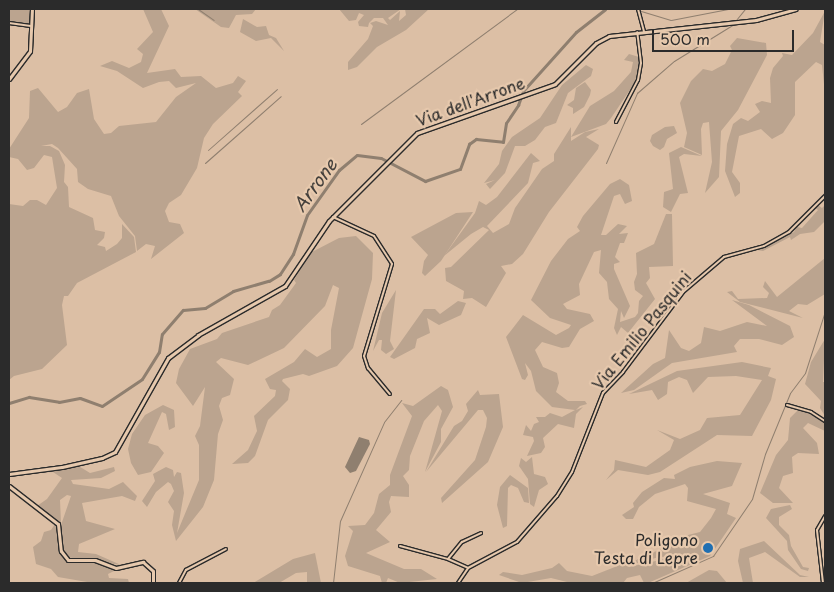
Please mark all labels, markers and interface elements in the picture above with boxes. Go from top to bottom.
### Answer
scale bar [654,20,796,52]
text: 500 m [660,27,710,50]
street label: Via dell'Arrone [413,73,527,129]
water label: Arrone [289,154,341,216]
street label: Via Emilio Pasquini [587,267,695,393]
place label: Poligono Testa di Lepre [591,529,698,567]
marker: Poligono Testa di Lepre [702,542,714,554]

